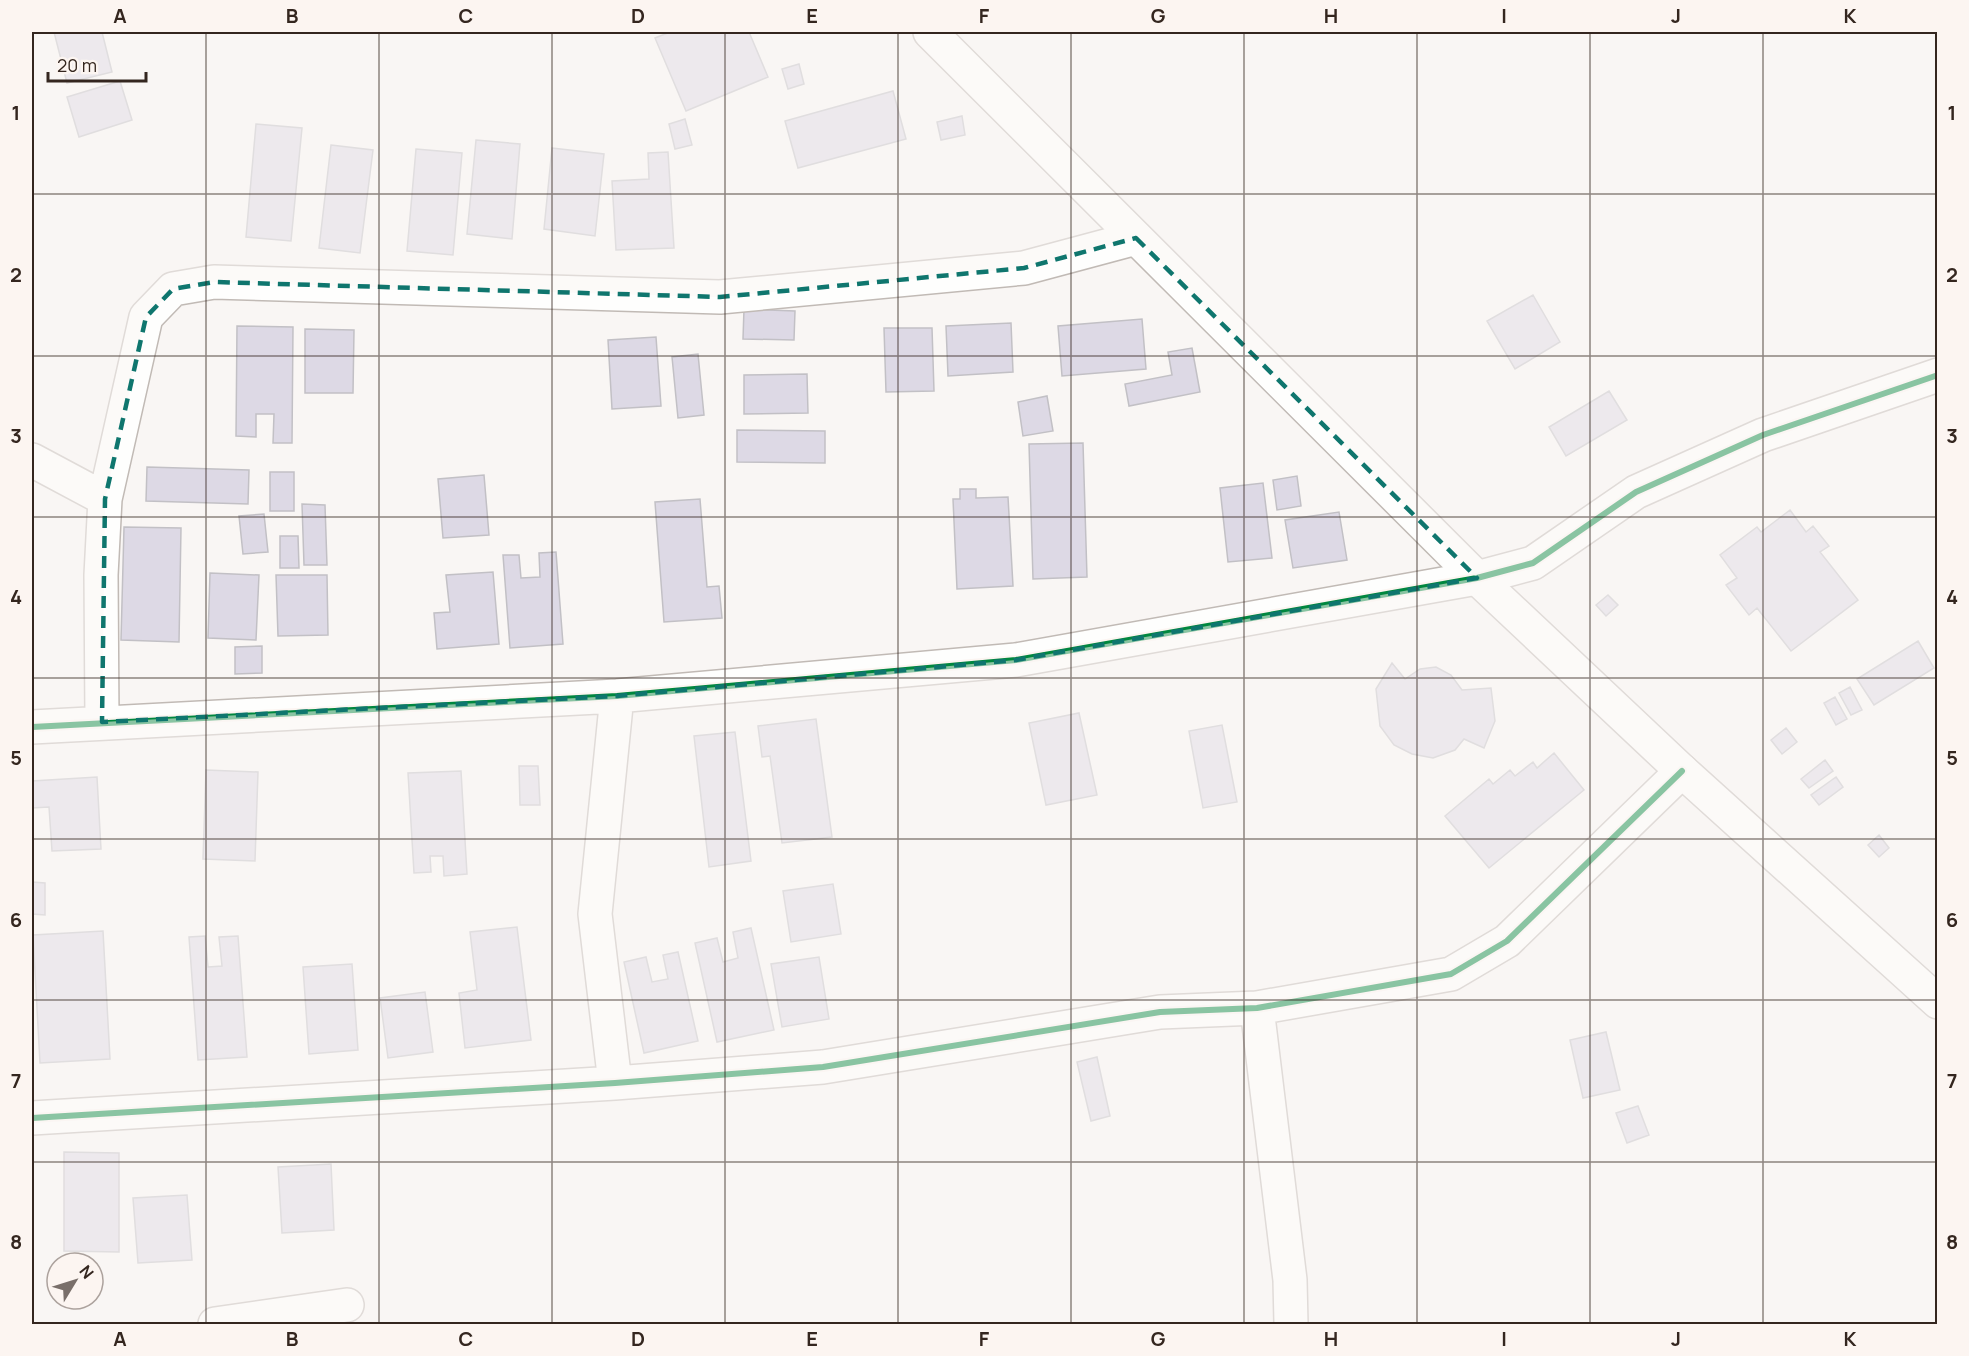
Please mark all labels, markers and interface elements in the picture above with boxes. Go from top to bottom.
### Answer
text: A [113,2,127,29]
text: B [286,2,299,29]
text: C [459,2,473,29]
text: D [631,2,645,29]
text: E [806,2,818,29]
text: F [979,2,990,29]
text: G [1151,2,1166,29]
text: H [1324,2,1338,29]
text: I [1501,2,1507,29]
text: J [1671,2,1681,29]
text: K [1844,2,1857,29]
scale bar [48,45,146,83]
text: 20 m [57,53,97,77]
text: 1 [12,99,20,126]
text: 1 [1948,99,1956,126]
text: 2 [10,261,22,288]
text: 2 [1946,261,1958,288]
text: 3 [10,422,22,449]
text: 3 [1946,422,1958,449]
text: 4 [10,583,22,610]
text: 4 [1946,583,1958,610]
text: 5 [10,744,22,771]
text: 5 [1946,744,1958,771]
text: 6 [10,906,22,933]
text: 6 [1946,906,1958,933]
text: 7 [11,1067,21,1094]
text: 7 [1947,1067,1957,1094]
text: 8 [10,1228,22,1255]
text: 8 [1946,1228,1958,1255]
north arrow [45,1251,105,1311]
text: N [75,1260,99,1283]
text: A [113,1325,127,1352]
text: B [286,1325,299,1352]
text: C [459,1325,473,1352]
text: D [631,1325,645,1352]
text: E [806,1325,818,1352]
text: F [979,1325,990,1352]
text: G [1151,1325,1166,1352]
text: H [1324,1325,1338,1352]
text: I [1501,1325,1507,1352]
text: J [1671,1325,1681,1352]
text: K [1844,1325,1857,1352]

